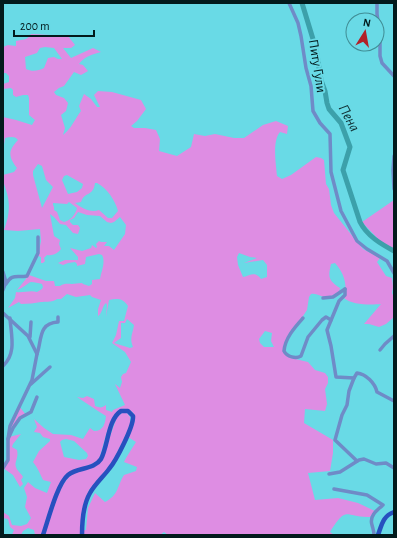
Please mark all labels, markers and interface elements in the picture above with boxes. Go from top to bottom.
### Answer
scale bar [14,12,94,38]
north arrow [345,12,385,52]
text: N [362,17,372,29]
text: 200 m [20,20,50,32]
street label: Питу Гули [306,38,328,94]
water label: Пена [336,102,362,134]

